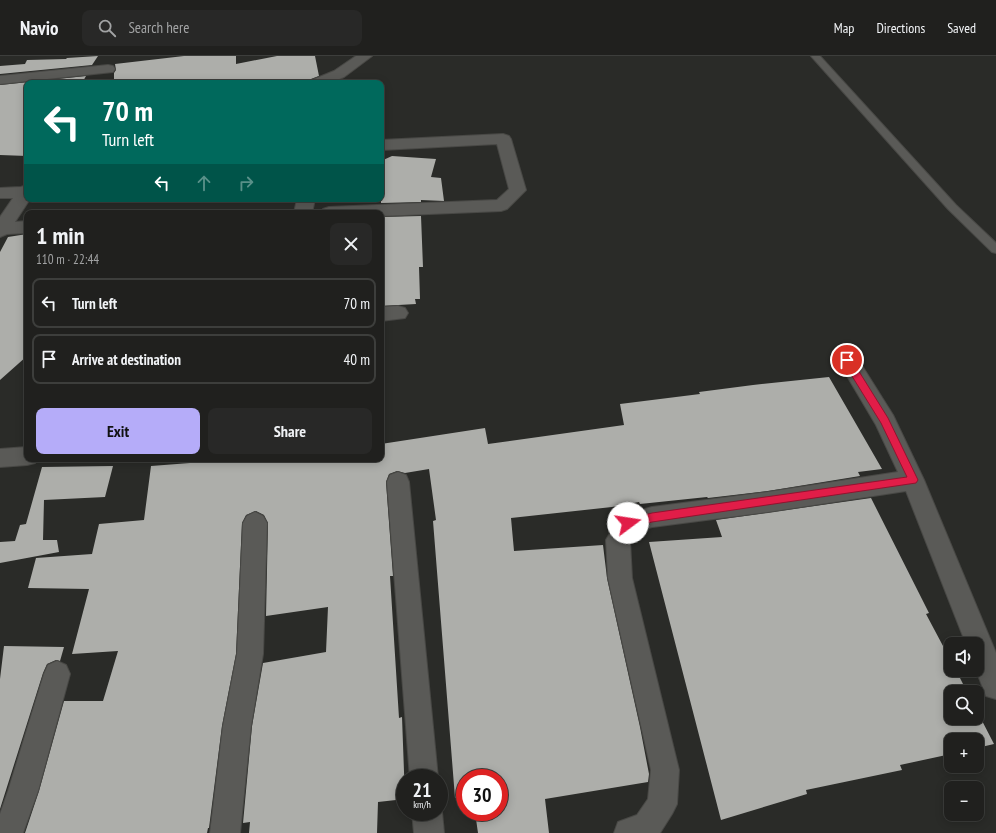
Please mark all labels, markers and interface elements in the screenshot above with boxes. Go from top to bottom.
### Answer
search box [82,10,362,46]
text: Navio [20,16,58,40]
icon: search [96,17,118,39]
text: Search here [128,18,189,37]
text: Map [834,19,854,37]
text: Directions [876,19,925,37]
text: Saved [947,19,976,37]
text: 70 m [102,92,153,129]
icon: left [36,96,88,148]
text: Turn left [102,128,154,151]
icon: left [151,172,173,194]
icon: ahead [193,172,215,194]
icon: right [235,172,257,194]
text: 1 min [36,220,84,251]
button: close [330,223,372,265]
text: 110 m · 22:44 [36,251,99,268]
icon: left [38,292,60,314]
text: Turn left [72,294,117,313]
text: 70 m [344,294,370,313]
pin [830,343,864,377]
icon: arrive [38,348,60,370]
icon: arrive [836,349,858,371]
text: Arrive at destination [72,350,181,369]
text: 40 m [344,350,370,369]
button: Exit [36,408,200,454]
button: Share [208,408,372,454]
position arrow [607,502,649,544]
map controls [944,637,984,821]
button: sound [944,637,984,677]
button: search [944,685,984,725]
button: + [944,733,984,773]
speed limit sign: 30 [456,769,508,821]
text: 21 [412,777,432,803]
button: − [944,781,984,821]
text: km/h [413,798,431,811]

